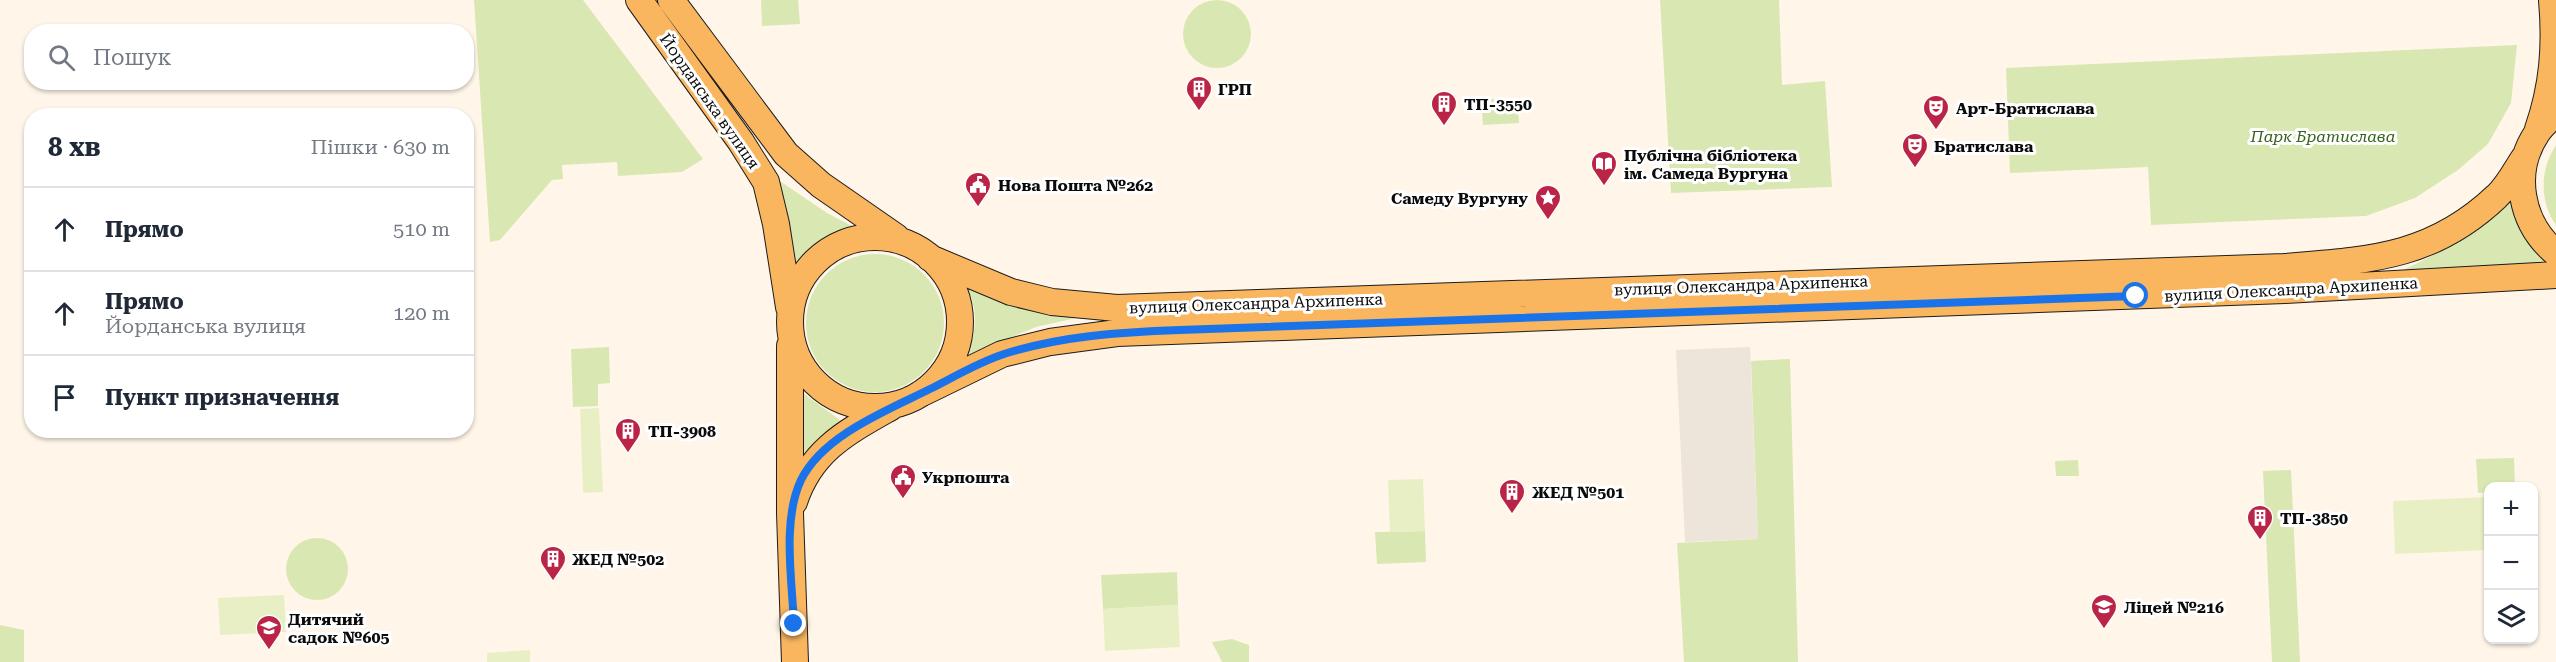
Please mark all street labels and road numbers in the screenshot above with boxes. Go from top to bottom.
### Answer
street label: Йорданська вулиця [656,30,764,173]
street label: вулиця Олександра Архипенка [1614,272,1869,299]
street label: вулиця Олександра Архипенка [2164,273,2419,306]
street label: вулиця Олександра Архипенка [1129,290,1384,317]

